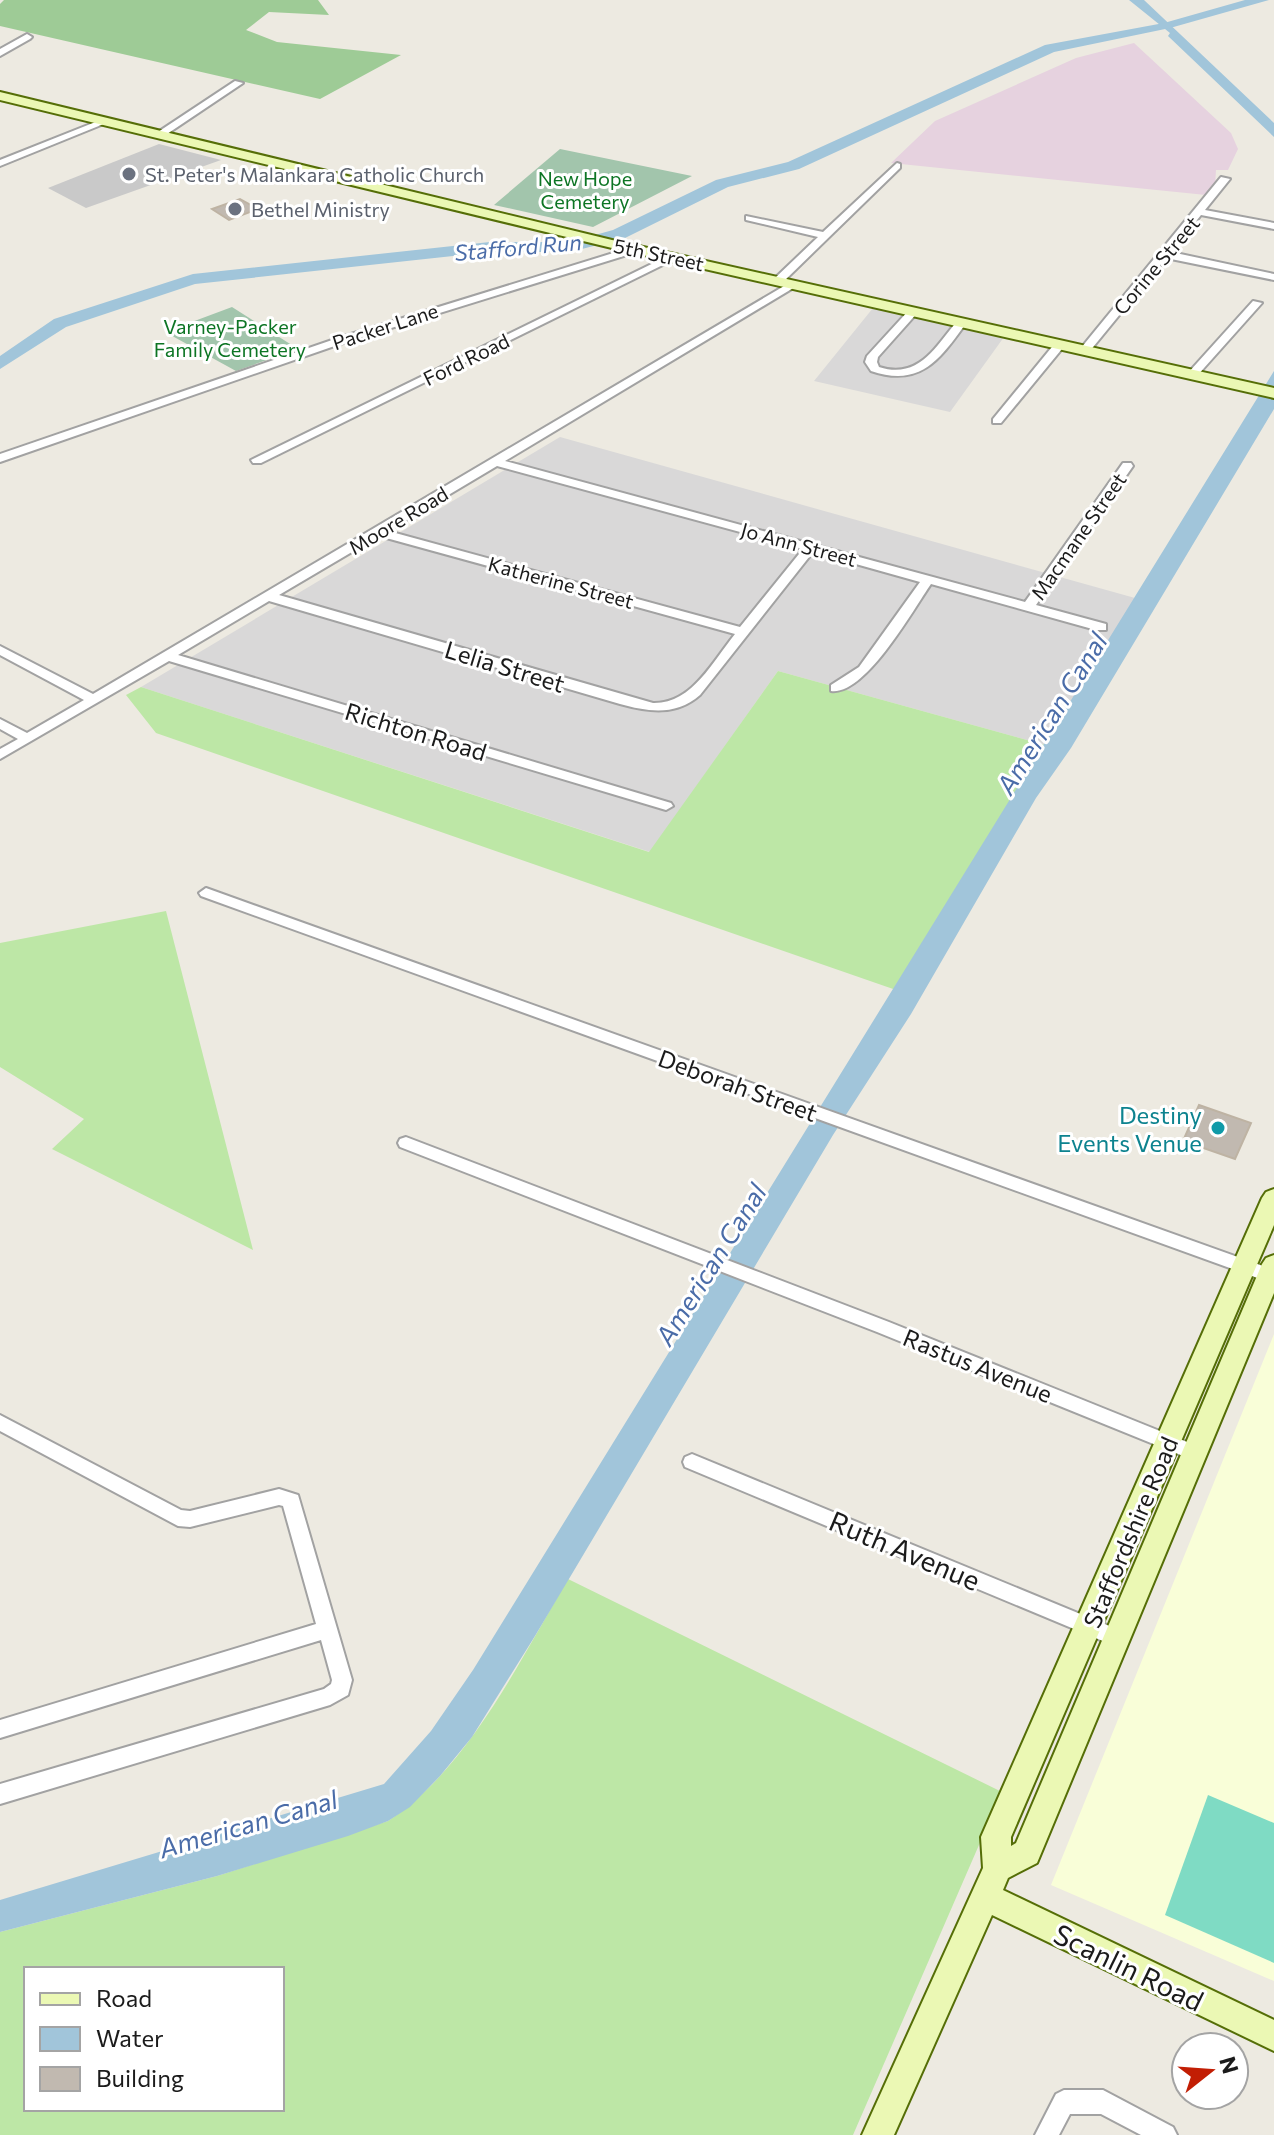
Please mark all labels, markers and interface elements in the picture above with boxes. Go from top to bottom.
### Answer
place label: St. Peter's Malankara Catholic Church [145,162,484,186]
marker: St. Peter's Malankara Catholic Church [120,165,138,183]
park label: New Hope Cemetery [538,166,632,213]
place label: Bethel Ministry [251,197,390,221]
marker: Bethel Ministry [226,200,244,218]
street label: Corine Street [1108,211,1204,319]
water label: Stafford Run [453,228,583,266]
street label: 5th Street [612,233,706,275]
street label: Packer Lane [329,298,441,354]
park label: Varney-Packer Family Cemetery [154,314,306,361]
street label: Ford Road [419,328,513,390]
street label: Macmane Street [1025,468,1131,604]
street label: Moore Road [344,481,452,559]
street label: Jo Ann Street [739,517,859,571]
street label: Katherine Street [486,551,636,613]
water label: American Canal [988,625,1114,800]
street label: Lelia Street [442,634,569,698]
street label: Richton Road [342,696,490,766]
street label: Deborah Street [655,1043,822,1127]
place label: Destiny Events Venue [1057,1100,1202,1157]
marker: Destiny Events Venue [1209,1119,1227,1137]
water label: American Canal [647,1176,773,1351]
street label: Rastus Avenue [899,1322,1057,1408]
street label: Staffordshire Road [1077,1432,1183,1632]
street label: Ruth Avenue [824,1503,986,1597]
water label: American Canal [154,1782,342,1864]
street label: Scanlin Road [1049,1916,1209,2018]
legend [24,1967,284,2111]
text: Road [96,1983,152,2012]
text: Water [96,2023,164,2052]
north arrow [1170,2031,1250,2111]
text: N [1214,2053,1245,2077]
text: Building [96,2063,184,2092]

